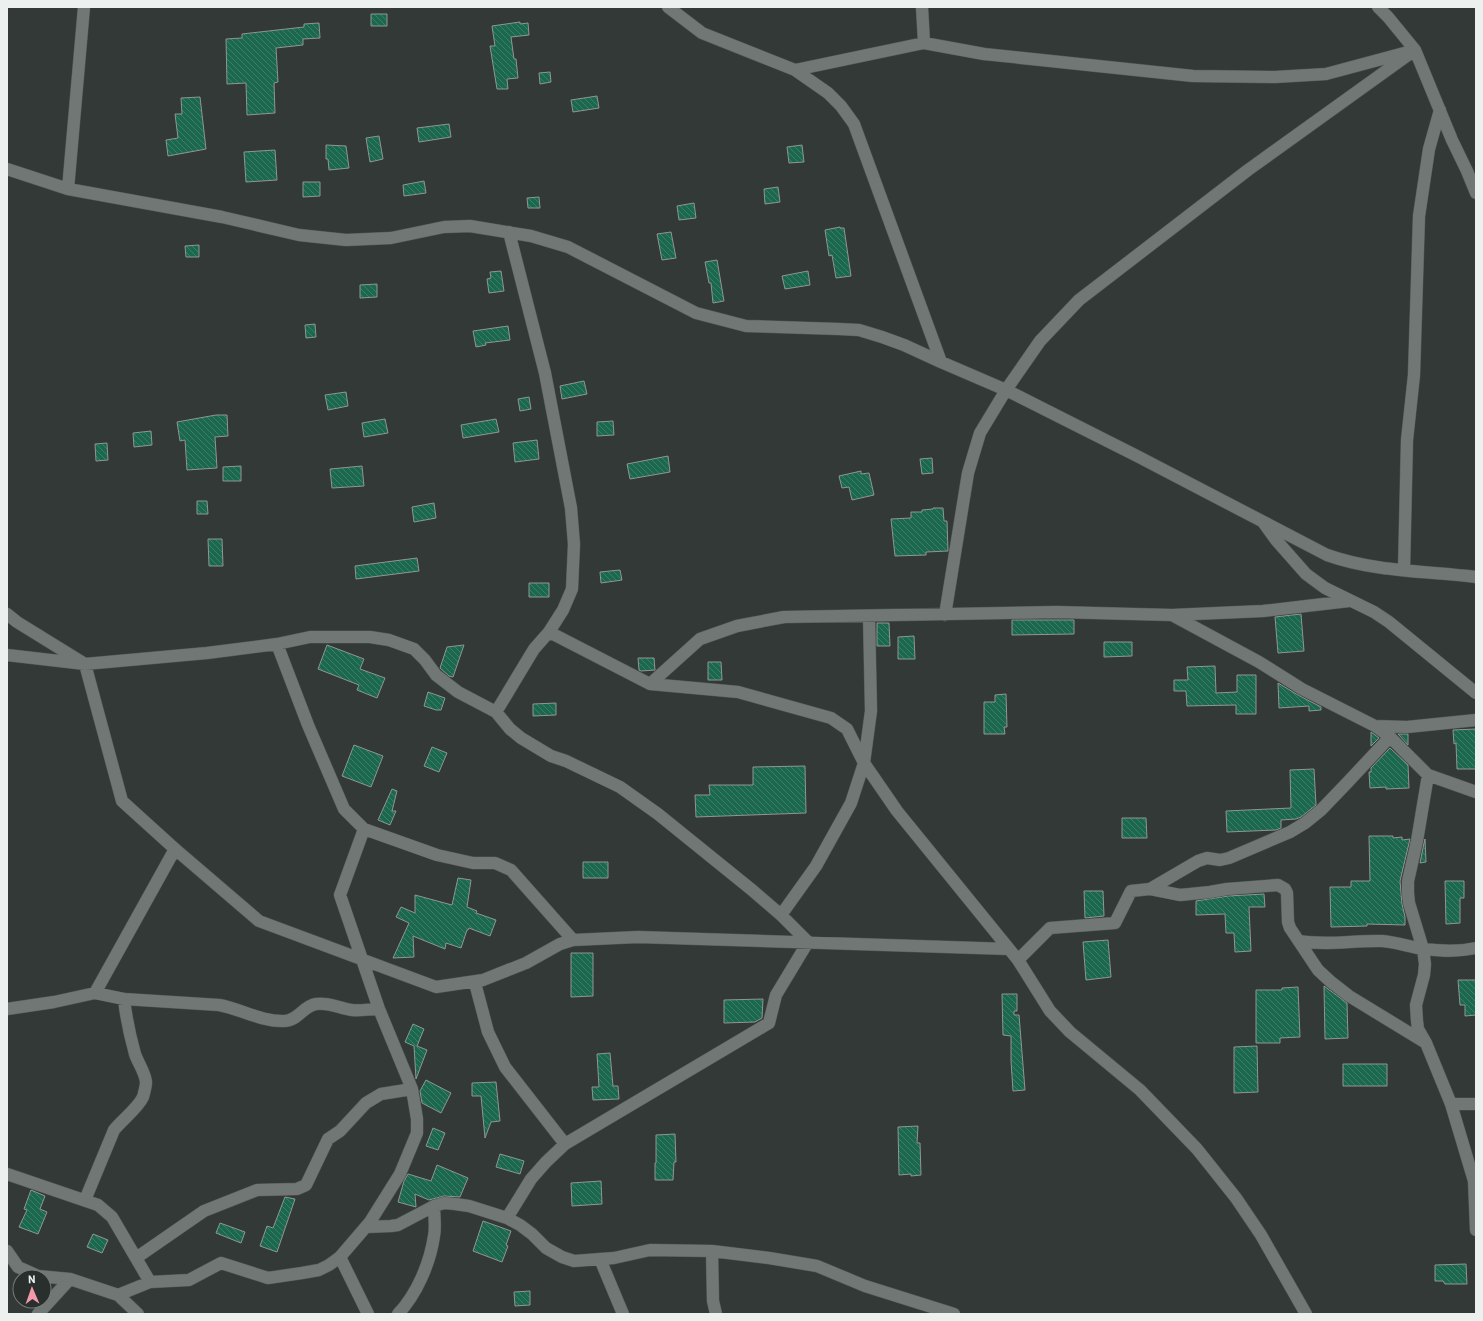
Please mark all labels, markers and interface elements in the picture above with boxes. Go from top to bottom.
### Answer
north arrow [12,1269,52,1309]
text: N [28,1272,36,1285]

